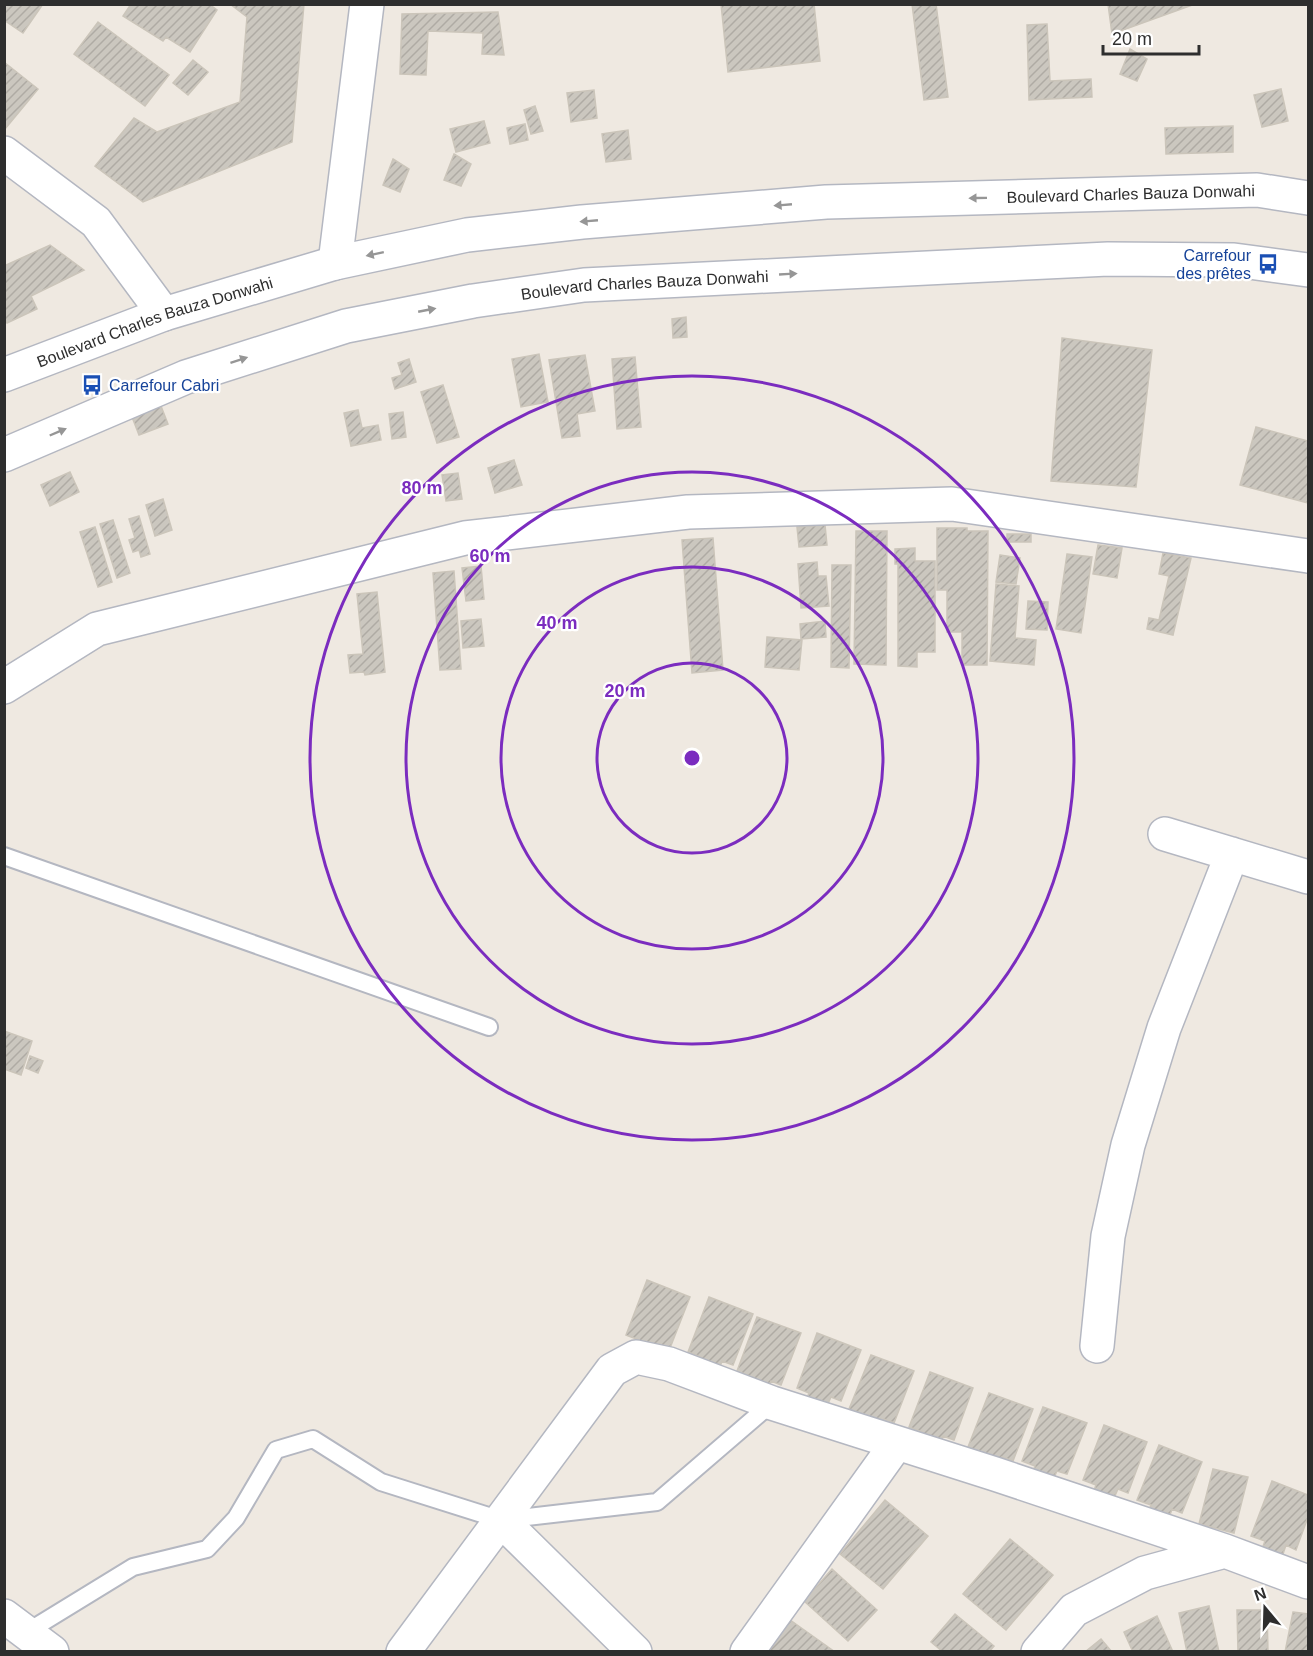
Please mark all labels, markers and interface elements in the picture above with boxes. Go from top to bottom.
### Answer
scale bar [1103,18,1199,56]
text: 20 m [1112,29,1152,49]
street label: Boulevard Charles Bauza Donwahi [1006,182,1255,206]
one-way arrow [968,193,987,203]
one-way arrow [773,200,792,210]
one-way arrow [579,216,598,226]
place label: Carrefour des prêtes [1176,247,1252,282]
one-way arrow [366,250,385,260]
bus stop icon: Carrefour des prêtes [1256,252,1280,276]
street label: Boulevard Charles Bauza Donwahi [520,268,769,303]
one-way arrow [779,269,798,279]
street label: Boulevard Charles Bauza Donwahi [35,274,275,371]
one-way arrow [418,305,437,314]
one-way arrow [230,355,248,364]
bus stop icon: Carrefour Cabri [80,373,104,397]
place label: Carrefour Cabri [109,377,219,394]
one-way arrow [50,427,68,437]
text: 80 m [401,478,443,498]
text: 60 m [469,546,511,566]
text: 40 m [536,613,578,633]
text: 20 m [604,681,646,701]
centre of rings [682,748,702,768]
north arrow [1235,1578,1295,1638]
text: N [1252,1584,1269,1604]

